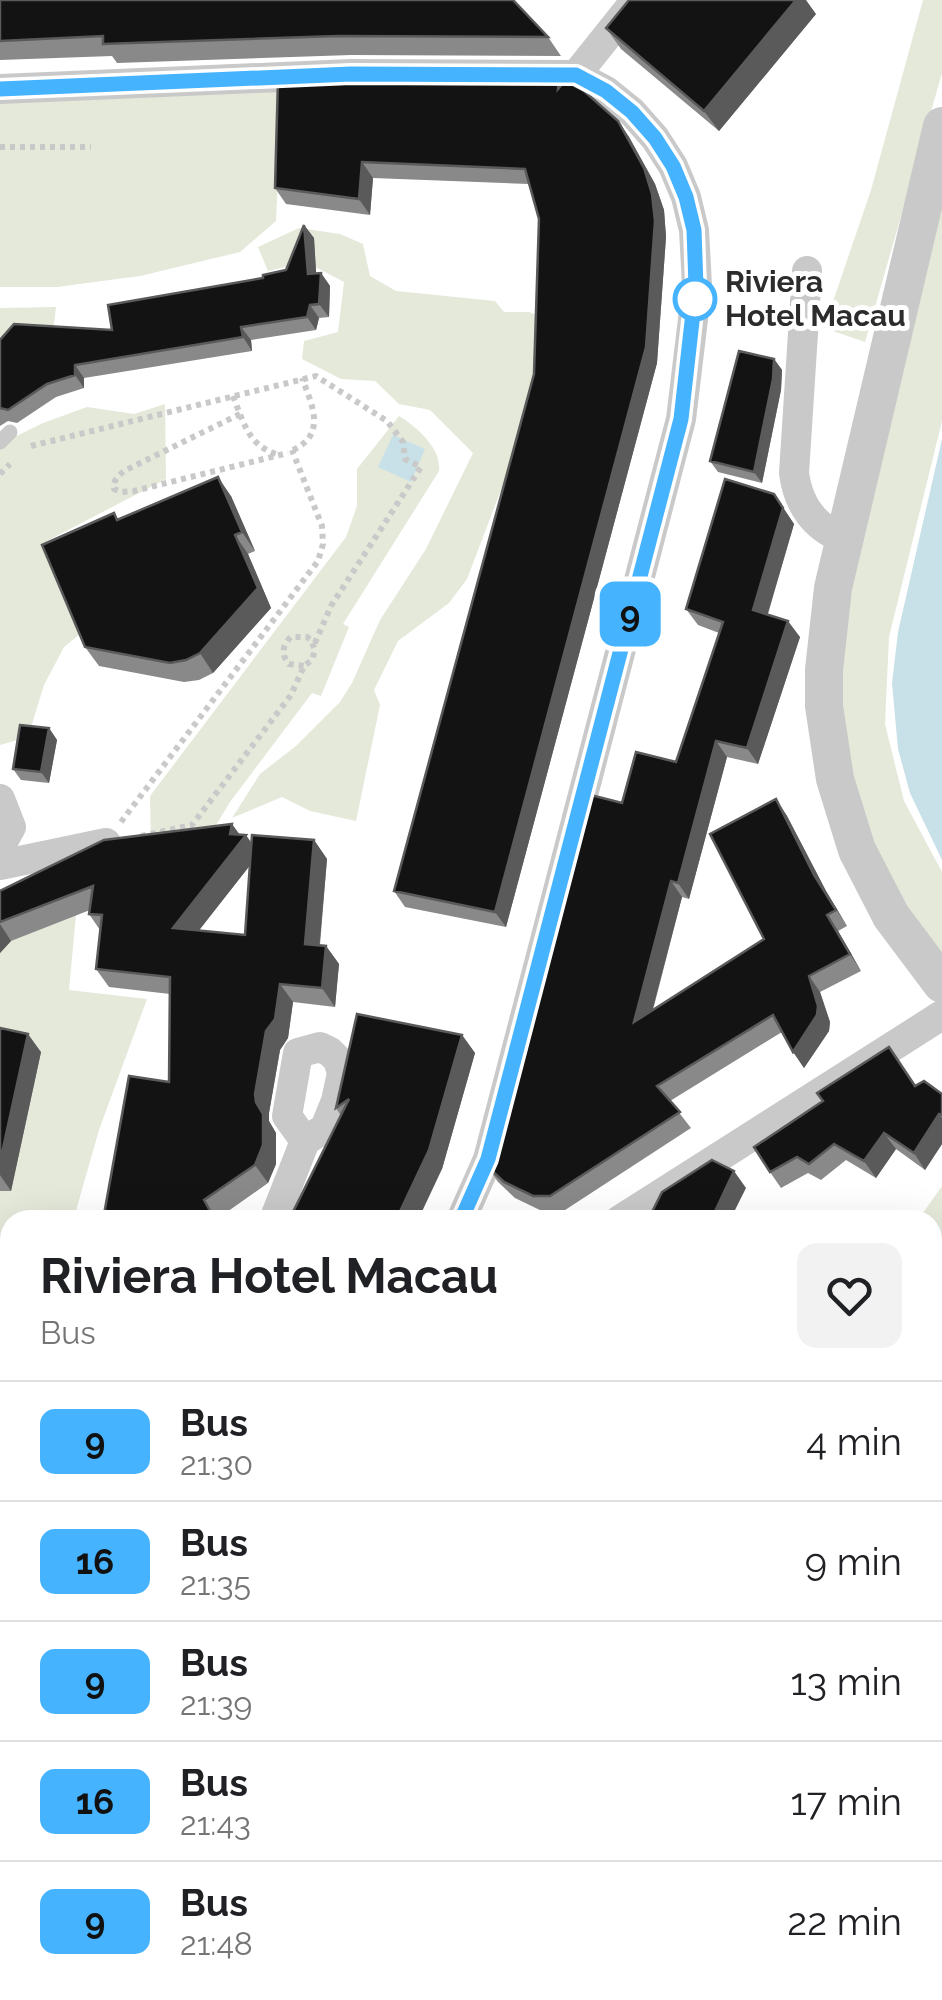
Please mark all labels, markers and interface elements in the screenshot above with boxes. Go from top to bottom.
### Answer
place label: Riviera Hotel Macau [725,264,906,333]
marker: Riviera Hotel Macau [674,278,716,320]
line badge: 9 [598,582,662,646]
text: 9 [620,594,640,635]
button: heart [797,1243,902,1348]
text: Riviera Hotel Macau [40,1248,498,1304]
text: Bus [40,1314,96,1351]
text: Bus [180,1400,248,1445]
text: 4 min [806,1419,902,1464]
text: 9 [85,1421,105,1462]
text: 21:30 [180,1445,253,1482]
text: Bus [180,1520,248,1565]
text: 9 min [805,1539,902,1584]
text: 16 [76,1541,114,1582]
text: 21:35 [180,1565,251,1602]
text: Bus [180,1640,248,1685]
text: 13 min [790,1659,902,1704]
text: 9 [85,1661,105,1702]
text: 21:39 [180,1685,252,1722]
text: Bus [180,1760,248,1805]
text: 17 min [791,1779,902,1824]
text: 16 [76,1781,114,1822]
text: 21:43 [180,1805,251,1842]
text: Bus [180,1880,248,1925]
text: 22 min [787,1899,902,1944]
text: 9 [85,1901,105,1942]
text: 21:48 [180,1925,253,1962]

